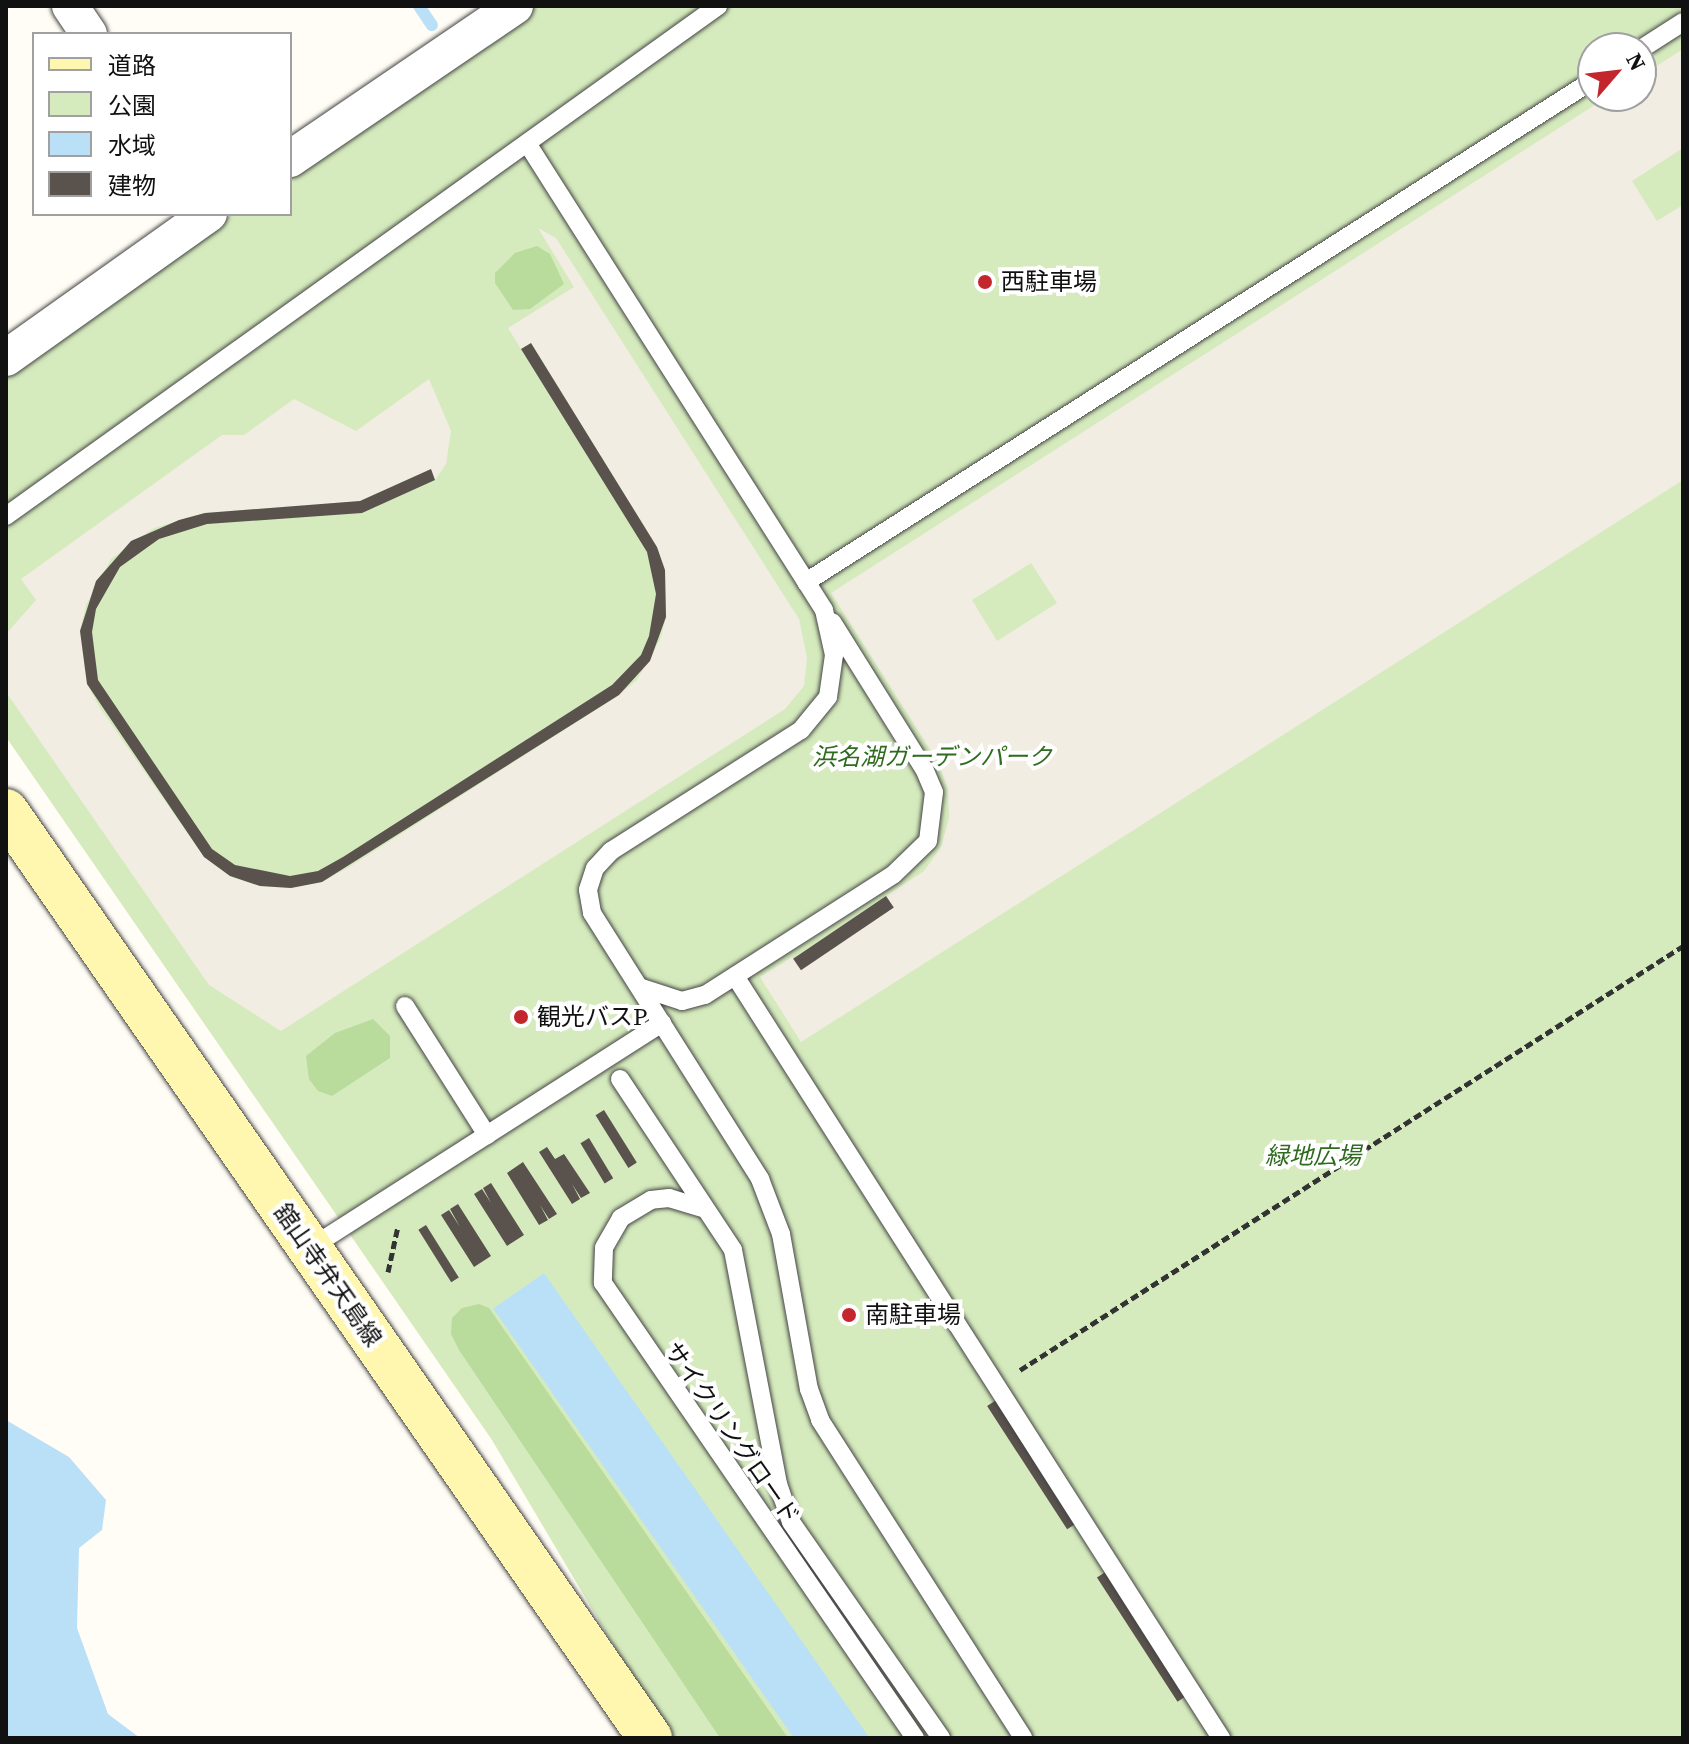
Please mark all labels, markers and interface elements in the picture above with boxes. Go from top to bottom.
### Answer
legend [32,32,292,216]
north arrow [1577,32,1657,112]
text: N [1619,48,1653,76]
text: 道路 [108,49,156,82]
text: 公園 [108,89,156,122]
text: 水域 [108,129,156,162]
text: 建物 [108,169,156,202]
place label: 西駐車場 [1001,268,1097,296]
marker: 西駐車場 [976,273,994,291]
park label: 浜名湖ガーデンパーク [812,743,1052,771]
place label: 観光バスP [537,1003,647,1031]
marker: 観光バスP [512,1008,530,1026]
park label: 緑地広場 [1265,1142,1361,1170]
street label: 舘山寺弁天島線 [268,1198,388,1352]
place label: 南駐車場 [865,1301,961,1329]
marker: 南駐車場 [840,1306,858,1324]
street label: サイクリングロード [658,1336,806,1530]

